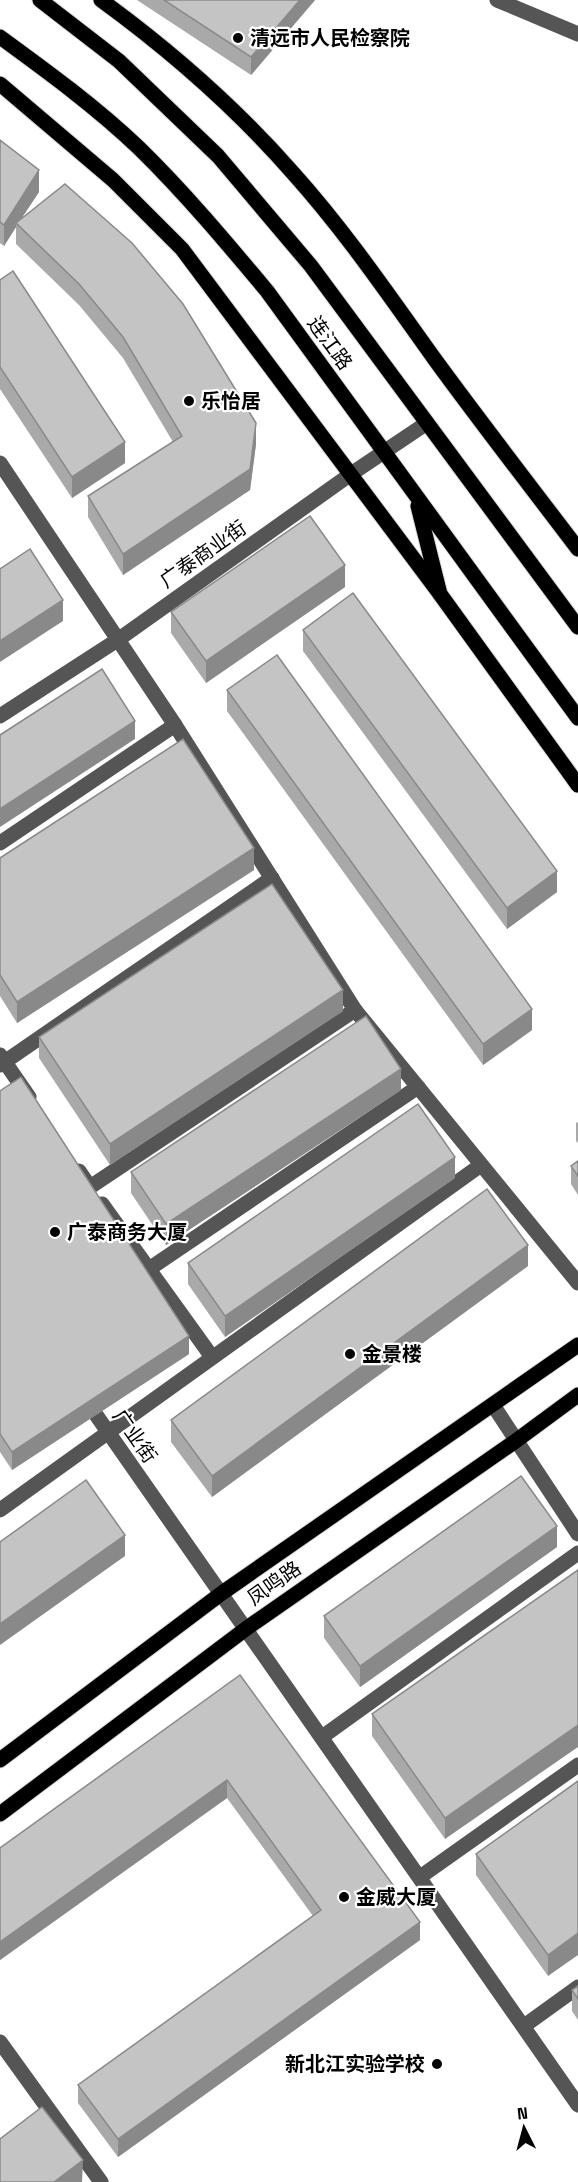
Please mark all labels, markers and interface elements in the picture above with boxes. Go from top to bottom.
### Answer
place label: 清远市人民检察院 [250,25,410,51]
marker: 清远市人民检察院 [231,31,245,45]
street label: 连江路 [302,311,358,375]
place label: 乐怡居 [201,388,261,414]
marker: 乐怡居 [182,394,196,408]
street label: 广泰商业街 [155,515,251,593]
place label: 广泰商务大厦 [67,1219,187,1245]
marker: 广泰商务大厦 [48,1225,62,1239]
place label: 金景楼 [362,1341,422,1367]
marker: 金景楼 [343,1347,357,1361]
street label: 广业街 [107,1404,163,1468]
street label: 凤鸣路 [242,1555,306,1611]
place label: 金威大厦 [356,1884,436,1910]
marker: 金威大厦 [337,1890,351,1904]
place label: 新北江实验学校 [285,2051,425,2077]
marker: 新北江实验学校 [430,2057,444,2071]
north arrow [494,2098,554,2158]
text: N [516,2103,529,2125]

